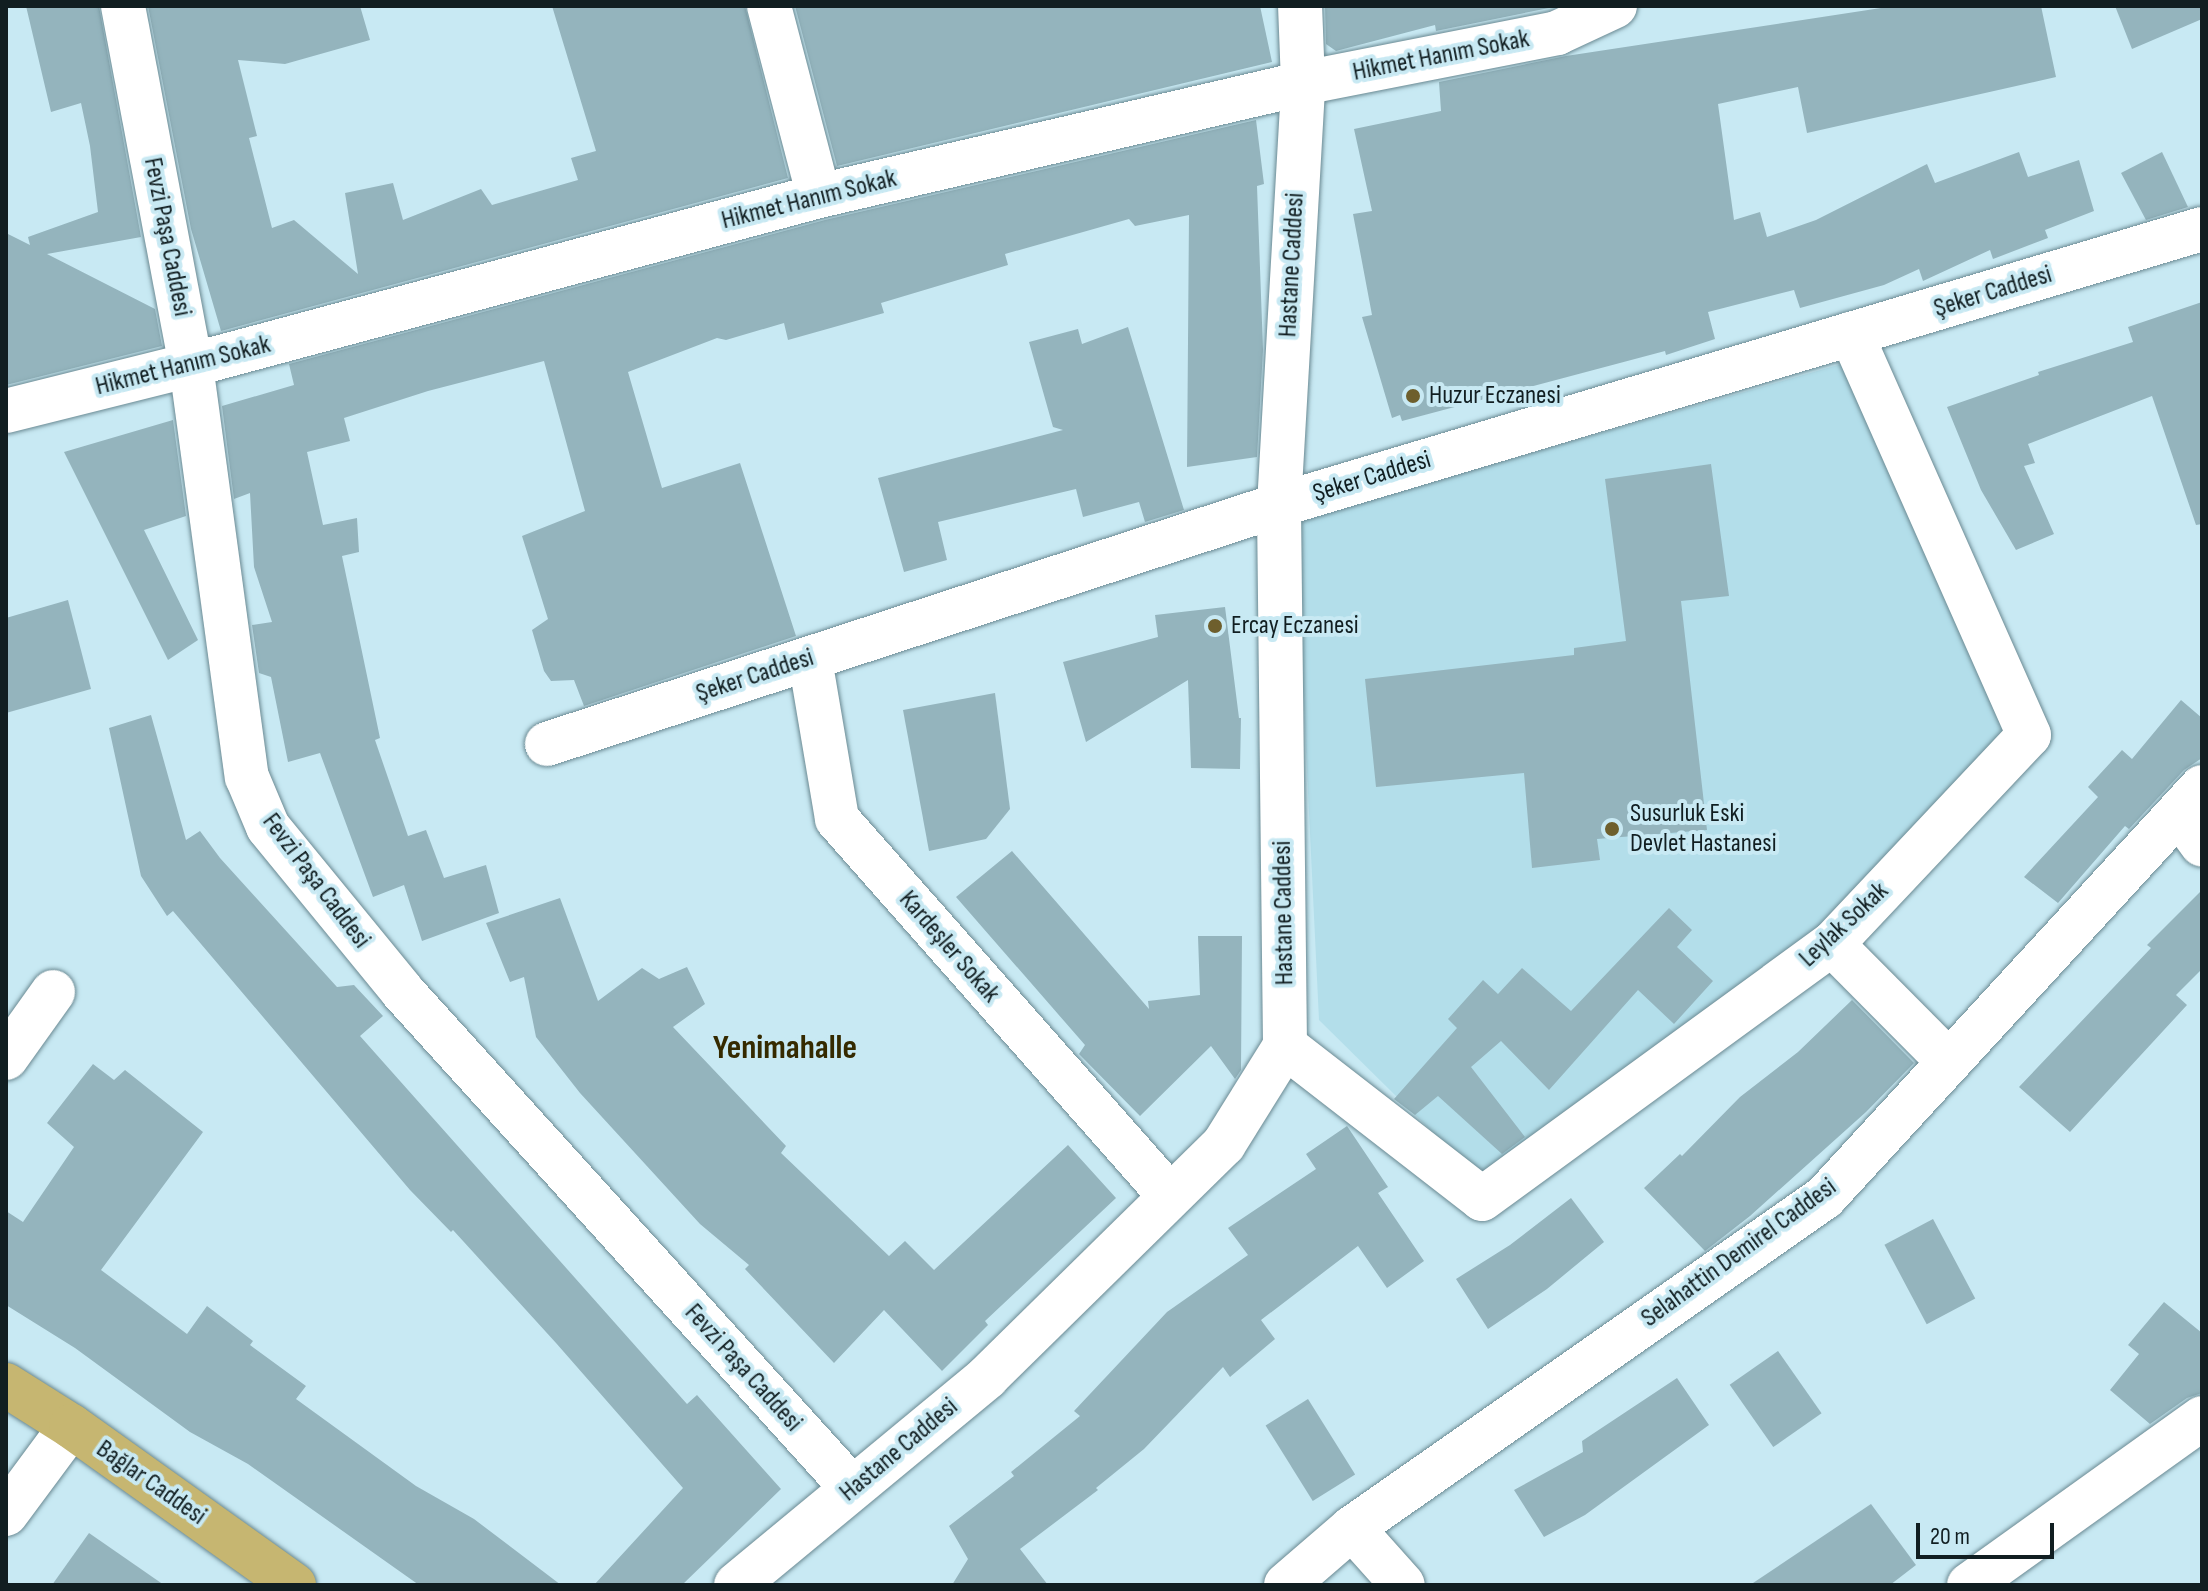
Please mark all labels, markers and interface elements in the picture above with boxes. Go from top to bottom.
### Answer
street label: Hikmet Hanım Sokak [1350,24,1532,88]
street label: Fevzi Paşa Caddesi [136,155,198,319]
street label: Hikmet Hanım Sokak [718,163,900,237]
street label: Hastane Caddesi [1273,192,1311,338]
street label: Şeker Caddesi [1930,259,2056,325]
street label: Hikmet Hanım Sokak [92,329,274,403]
place label: Huzur Eczanesi [1429,380,1561,412]
marker: Huzur Eczanesi [1404,387,1422,405]
street label: Şeker Caddesi [1309,444,1435,510]
place label: Ercay Eczanesi [1231,610,1359,642]
marker: Ercay Eczanesi [1206,617,1224,635]
street label: Şeker Caddesi [692,642,818,710]
place label: Susurluk Eski Devlet Hastanesi [1630,798,1777,860]
street label: Fevzi Paşa Caddesi [255,807,377,955]
marker: Susurluk Eski Devlet Hastanesi [1601,818,1623,840]
street label: Hastane Caddesi [1267,840,1301,986]
street label: Leylak Sokak [1793,876,1895,974]
street label: Kardeşler Sokak [892,885,1006,1009]
district label: Yenimahalle [713,1028,857,1068]
street label: Selahattin Demirel Caddesi [1635,1172,1843,1334]
street label: Fevzi Paşa Caddesi [678,1298,808,1438]
street label: Hastane Caddesi [834,1392,964,1508]
street label: Bağlar Caddesi [90,1434,212,1532]
scale bar [1920,1507,2058,1557]
text: 20 m [1930,1522,1970,1551]

